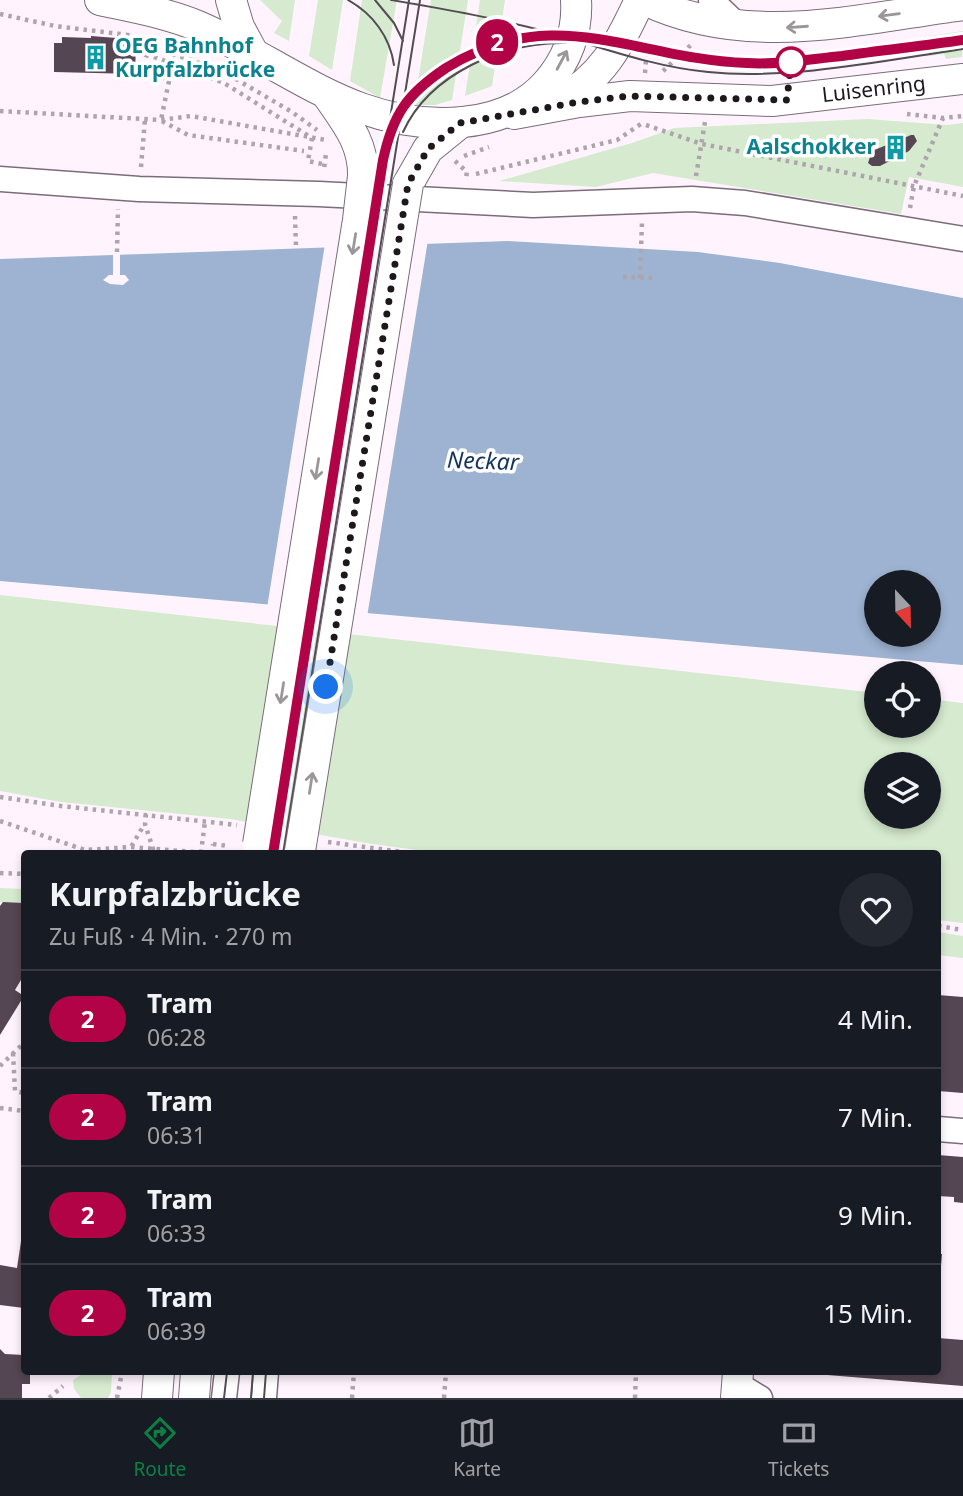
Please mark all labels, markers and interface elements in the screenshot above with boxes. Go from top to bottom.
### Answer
one-way arrow [879,9,901,22]
line badge: 2 [474,19,520,65]
one-way arrow [786,20,809,33]
text: 2 [490,25,504,58]
place label: OEG Bahnhof Kurpfalzbrücke [115,31,275,83]
building icon: OEG Bahnhof Kurpfalzbrücke [81,44,109,72]
unlabelled marker [776,47,806,77]
one-way arrow [556,50,569,71]
street label: Luisenring [820,68,927,108]
place label: Aalschokker [747,132,877,160]
building icon: Aalschokker [882,133,910,161]
one-way arrow [347,232,360,255]
water label: Neckar [447,443,520,477]
one-way arrow [310,457,323,480]
north arrow [864,570,942,648]
map controls [864,570,941,829]
button: locate [864,661,941,738]
your location [308,669,343,704]
one-way arrow [275,681,288,704]
button: layers [864,752,941,829]
one-way arrow [305,772,318,795]
text: Kurpfalzbrücke [49,871,301,916]
button: heart [839,873,913,947]
text: Zu Fuß · 4 Min. · 270 m [49,920,293,952]
text: Tram [147,985,213,1021]
text: 4 Min. [838,1001,913,1037]
text: 2 [81,1002,94,1035]
text: 06:28 [147,1021,206,1053]
text: Tram [147,1083,213,1119]
text: 7 Min. [838,1099,913,1135]
text: 2 [81,1100,94,1133]
text: 06:31 [147,1119,206,1151]
text: Tram [147,1181,213,1217]
text: 9 Min. [838,1197,913,1233]
text: 2 [81,1198,94,1231]
text: 06:33 [147,1217,206,1249]
text: Tram [147,1279,213,1315]
text: 15 Min. [823,1295,913,1331]
text: 2 [81,1296,94,1329]
text: 06:39 [147,1315,206,1347]
tab: Route [134,1414,186,1482]
tab: Karte [453,1414,501,1482]
tab: Tickets [768,1414,829,1482]

